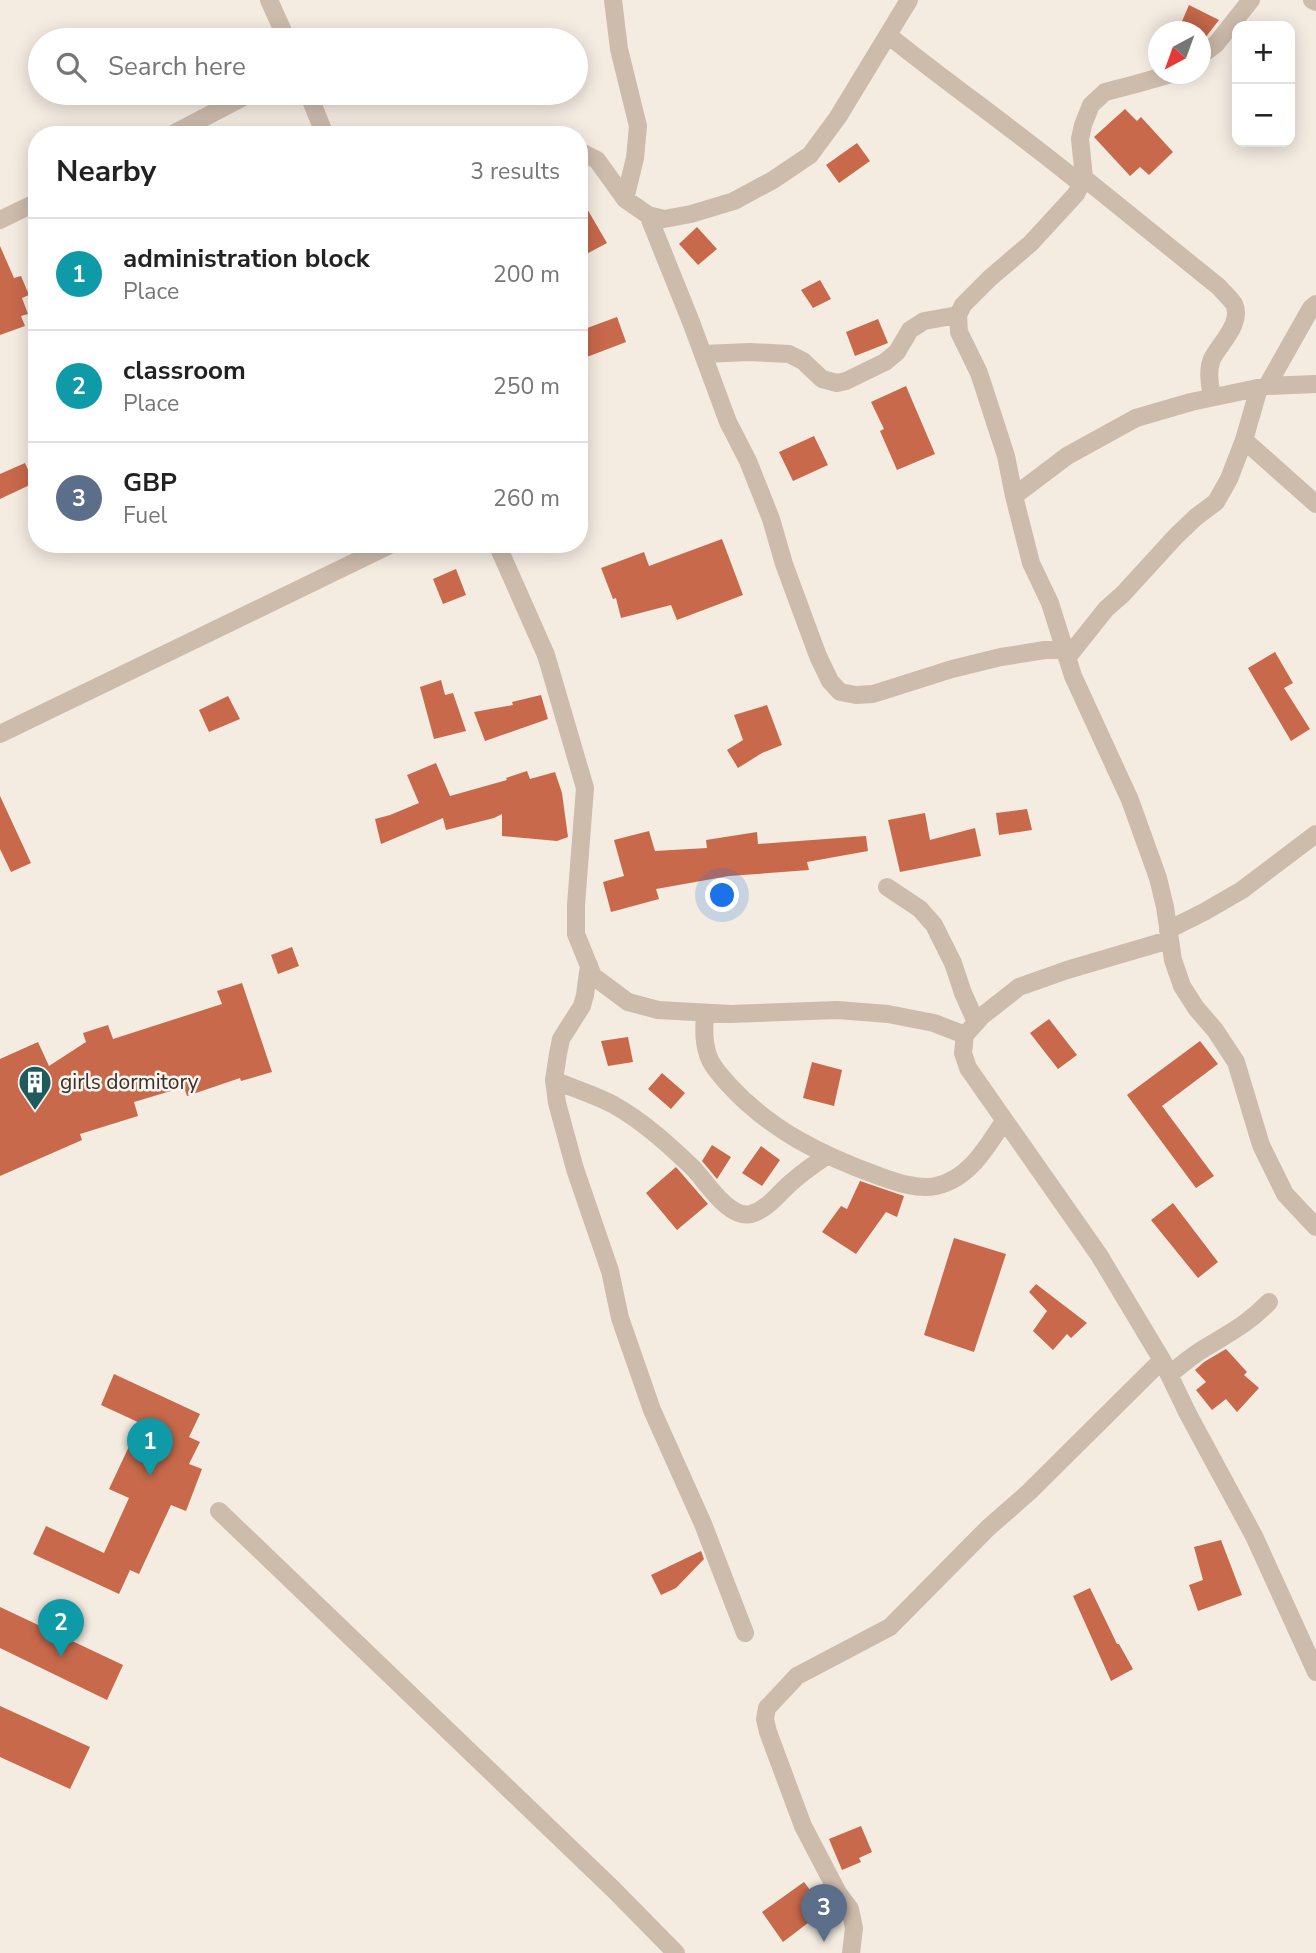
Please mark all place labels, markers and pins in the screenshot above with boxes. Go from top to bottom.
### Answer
building icon: girls dormitory [16,1063,54,1112]
place label: girls dormitory [60,1068,199,1096]
pin: 1 [127,1418,173,1476]
pin: 2 [38,1599,84,1657]
pin: 3 [801,1884,847,1942]

